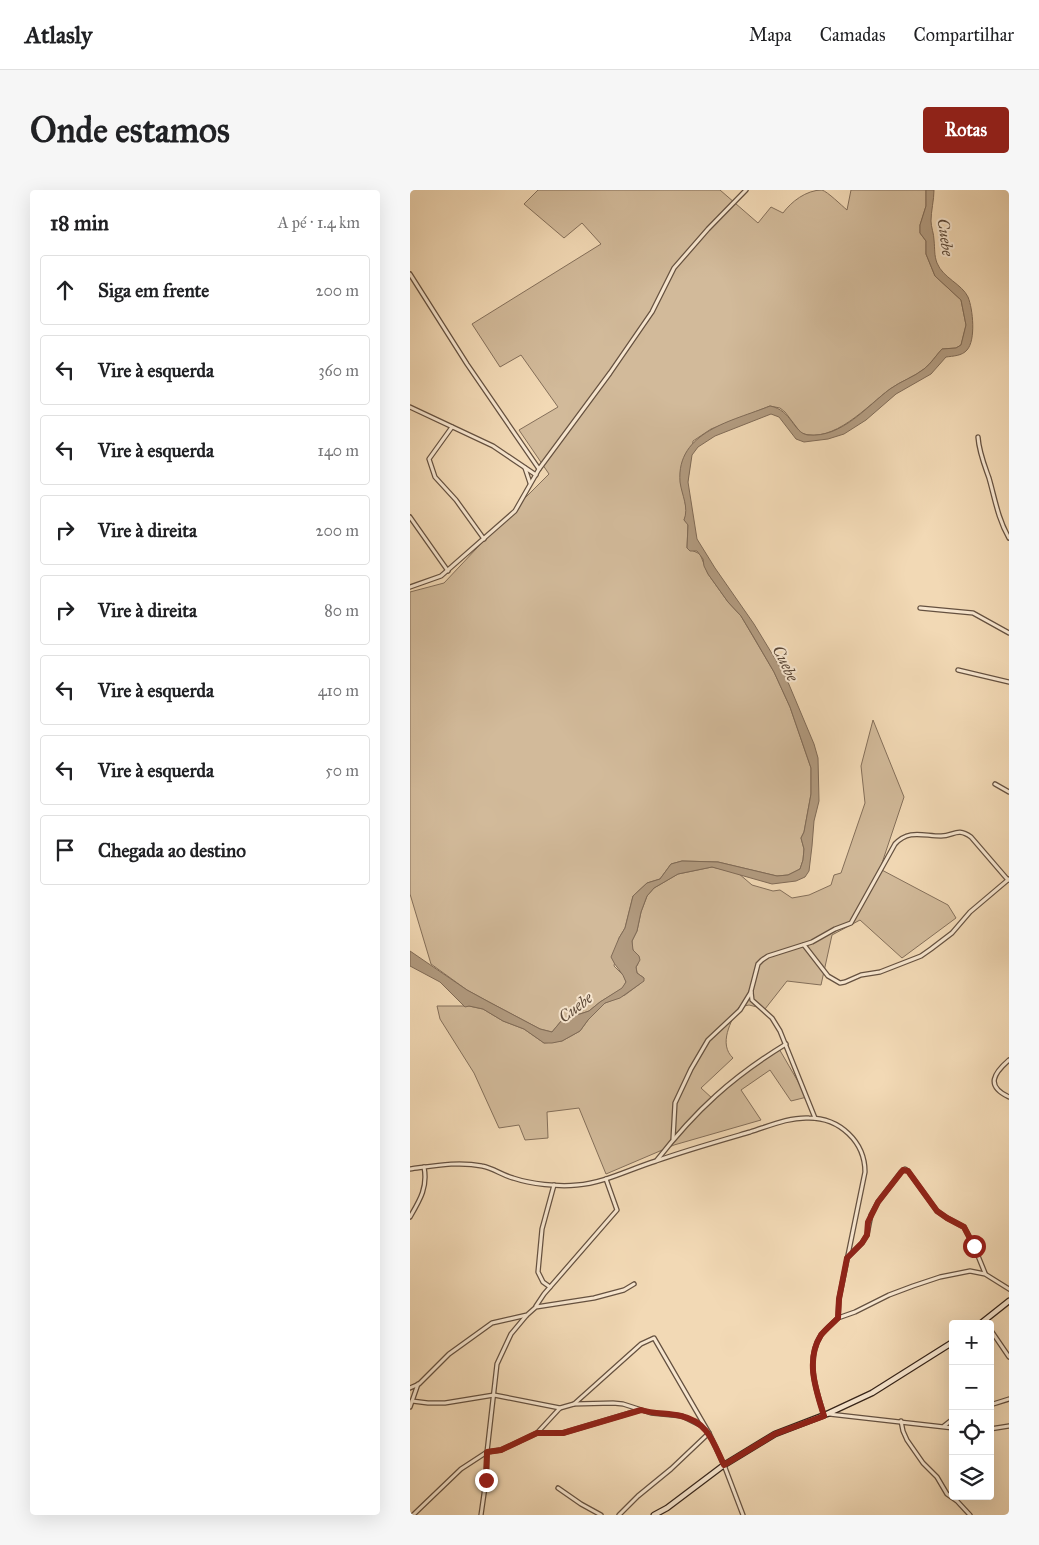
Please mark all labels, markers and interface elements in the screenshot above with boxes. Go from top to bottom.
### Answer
text: Atlasly [25,20,92,50]
text: Mapa [749,24,792,46]
text: Camadas [820,24,886,46]
text: Compartilhar [914,24,1014,46]
button: Rotas [923,107,1009,153]
text: Onde estamos [30,109,230,152]
text: 18 min [50,210,109,236]
text: A pé · 1.4 km [278,213,360,232]
water label: Cuebe [933,217,958,258]
icon: ahead [51,276,79,304]
text: Siga em frente [98,279,209,302]
text: 200 m [316,281,359,300]
icon: left [51,356,79,384]
text: Vire à esquerda [98,359,214,382]
text: 360 m [318,361,359,380]
icon: left [51,436,79,464]
text: Vire à esquerda [98,439,214,462]
text: 140 m [318,441,359,460]
icon: right [51,516,79,544]
text: Vire à direita [98,519,197,542]
text: 200 m [316,521,359,540]
icon: right [51,596,79,624]
text: Vire à direita [98,599,197,622]
text: 80 m [324,601,359,620]
water label: Cuebe [769,642,803,685]
icon: left [51,676,79,704]
text: Vire à esquerda [98,679,214,702]
text: 410 m [318,681,359,700]
icon: left [51,756,79,784]
text: Vire à esquerda [98,759,214,782]
text: 50 m [325,761,359,780]
icon: arrive [51,836,79,864]
text: Chegada ao destino [98,839,246,862]
water label: Cuebe [555,988,597,1027]
route start [963,1235,986,1258]
map controls [949,1320,994,1500]
button: + [949,1320,994,1365]
button: − [949,1365,994,1410]
button: locate [949,1410,994,1455]
button: layers [949,1455,994,1500]
route end [475,1469,498,1492]

